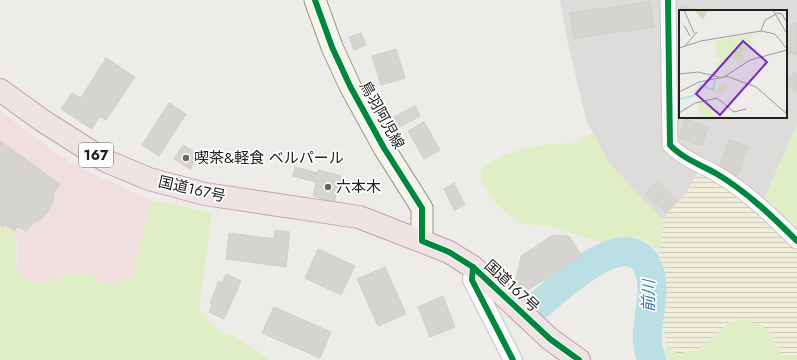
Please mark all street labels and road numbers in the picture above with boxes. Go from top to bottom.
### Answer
street label: 鳥羽阿児線 [354,77,410,153]
road number: 167 [79,143,113,167]
street label: 国道167号 [156,171,228,207]
street label: 国道167号 [480,255,544,317]

